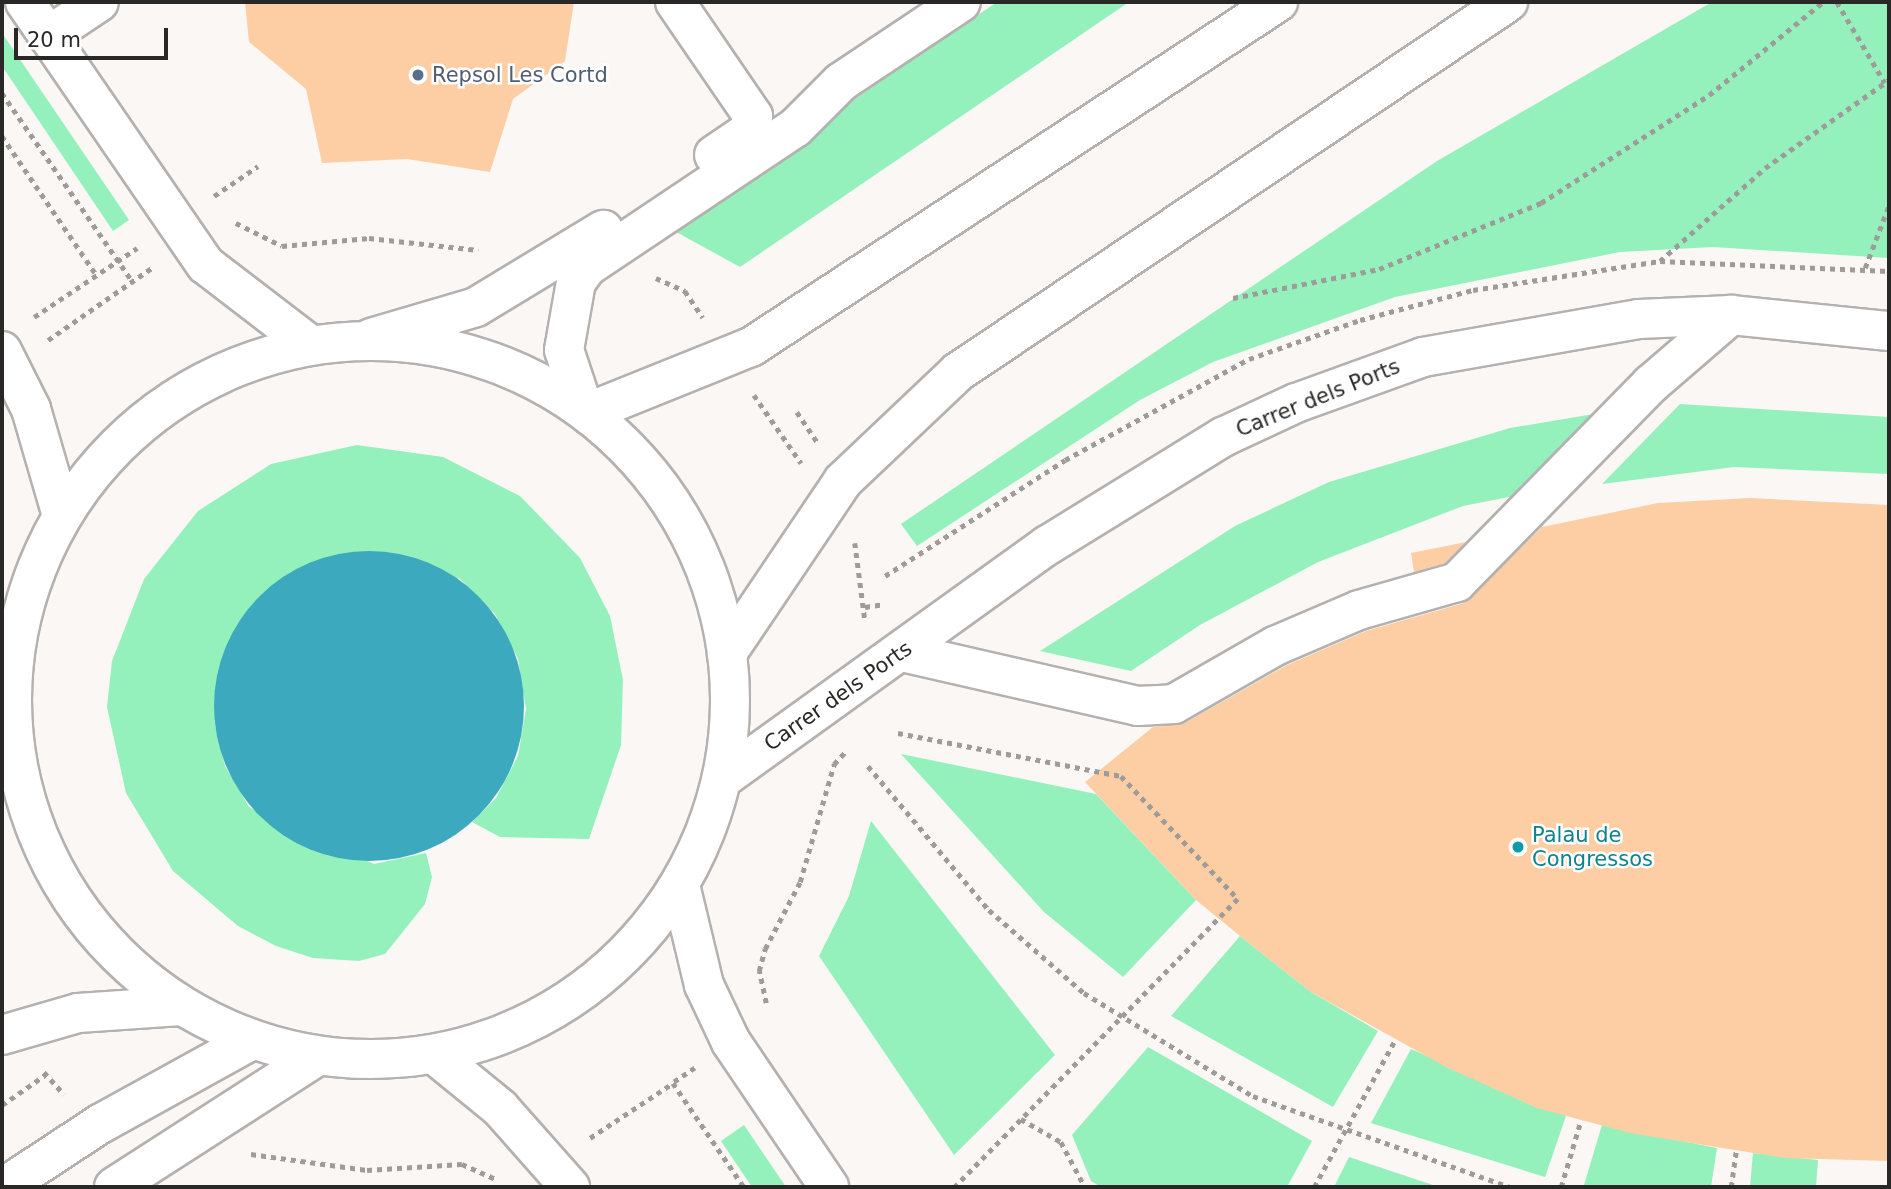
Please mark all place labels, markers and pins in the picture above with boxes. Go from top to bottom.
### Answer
place label: Repsol Les Cortd [432,62,608,88]
marker: Repsol Les Cortd [410,67,426,83]
place label: Palau de Congressos [1532,822,1653,872]
marker: Palau de Congressos [1510,839,1526,855]

